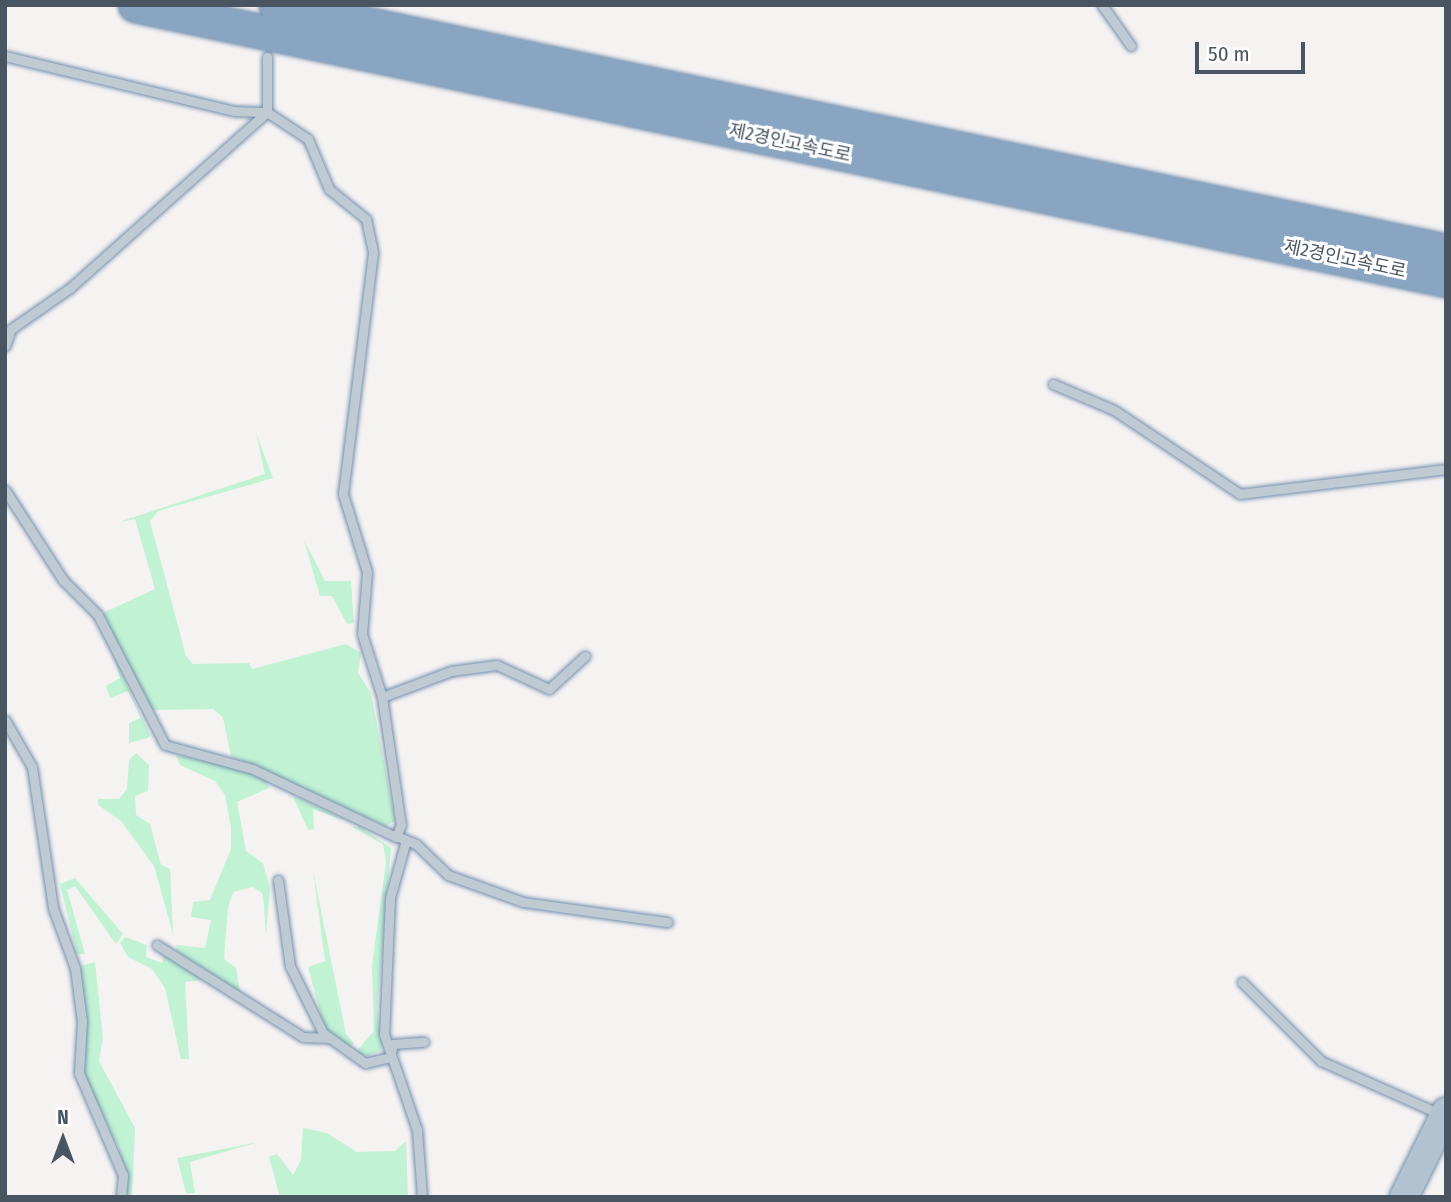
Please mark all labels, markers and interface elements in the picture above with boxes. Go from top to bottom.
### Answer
scale bar [1199,28,1309,72]
text: 50 m [1208,41,1250,67]
street label: 제2경인고속도로 [727,120,853,166]
street label: 제2경인고속도로 [1282,236,1408,282]
north arrow [28,1104,98,1174]
text: N [57,1106,69,1129]

